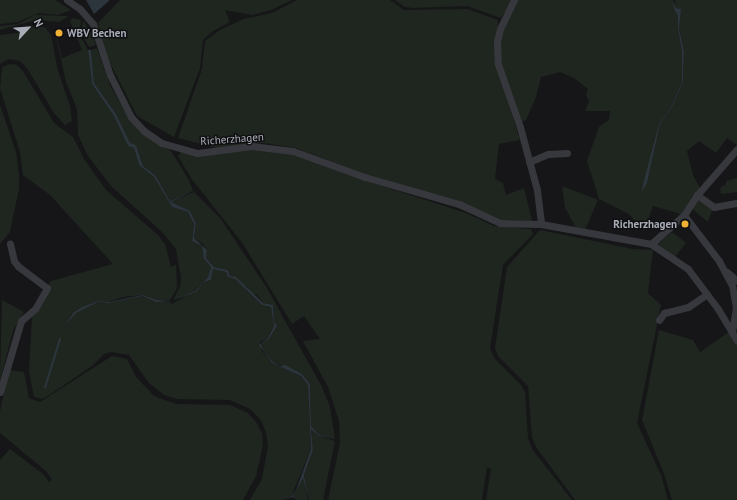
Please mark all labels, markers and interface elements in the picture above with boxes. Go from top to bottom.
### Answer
north arrow [8,8,48,48]
text: N [31,16,47,29]
place label: WBV Bechen [67,26,127,40]
marker: WBV Bechen [54,28,64,38]
street label: Richerzhagen [200,130,264,148]
place label: Richerzhagen [613,217,677,231]
marker: Richerzhagen [680,219,690,229]

